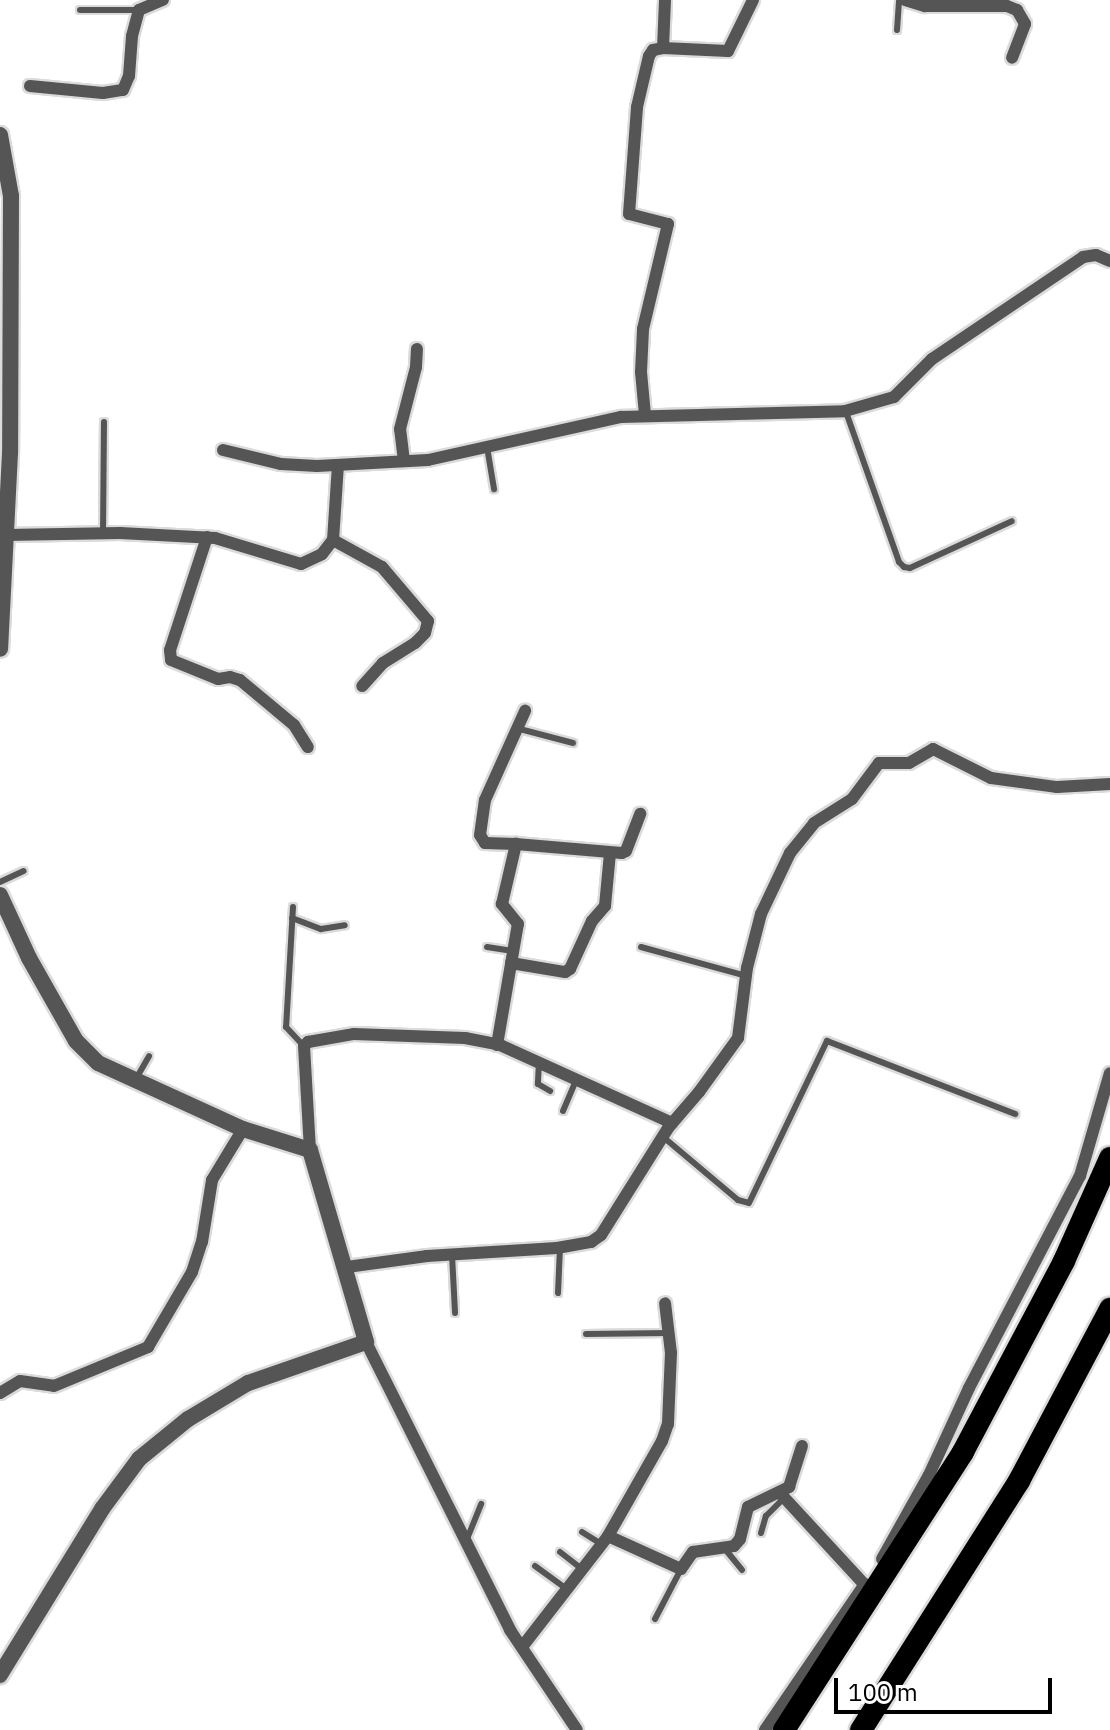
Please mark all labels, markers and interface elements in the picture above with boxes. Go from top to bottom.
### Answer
scale bar [838,1662,1056,1712]
text: 100 m [848,1676,918,1708]

